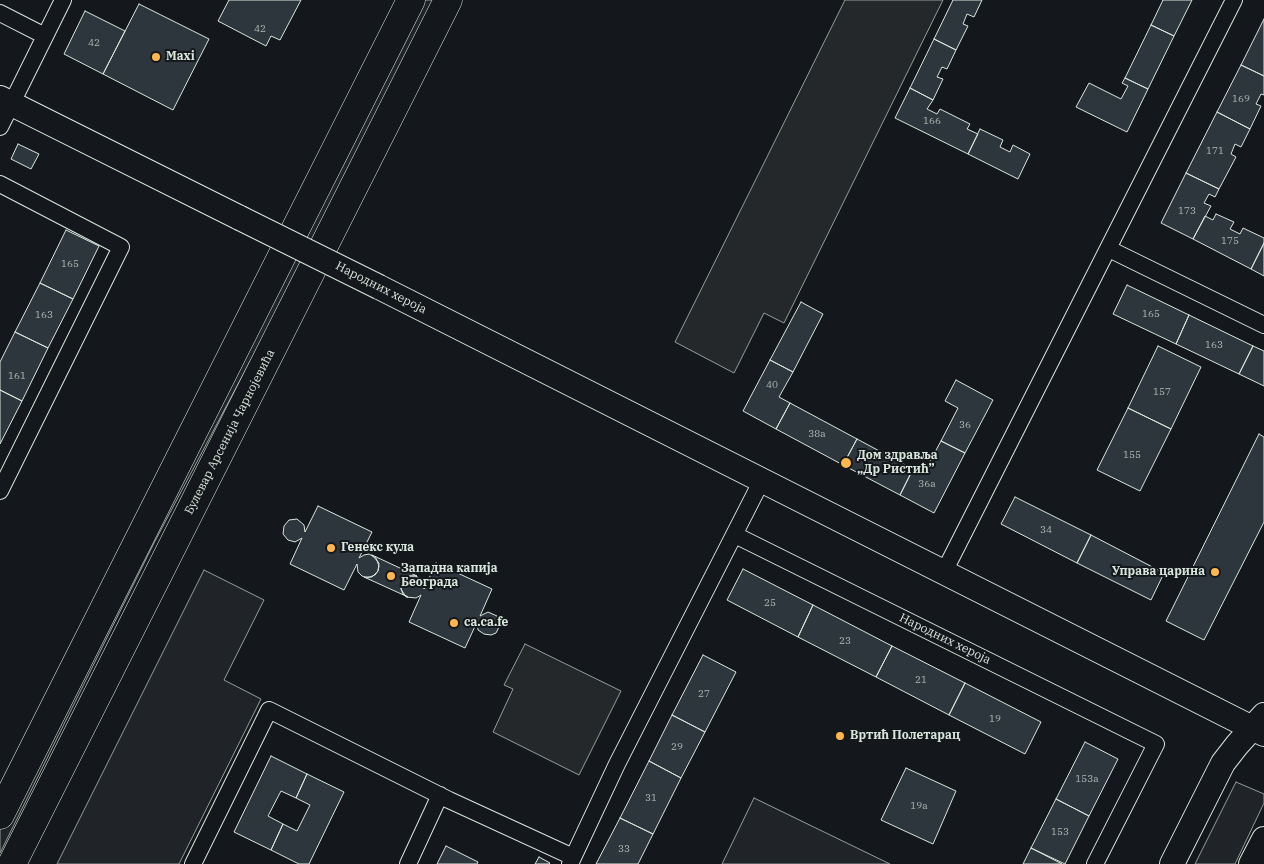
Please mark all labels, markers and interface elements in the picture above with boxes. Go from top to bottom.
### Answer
house number: 42 [254,23,266,35]
house number: 42 [88,37,100,49]
place label: Maxi [166,50,195,64]
marker: Maxi [150,51,162,63]
house number: 169 [1232,93,1250,105]
house number: 166 [923,115,941,127]
house number: 171 [1206,145,1224,157]
house number: 173 [1178,205,1196,217]
house number: 175 [1221,235,1239,247]
house number: 165 [61,258,79,270]
street label: Народних хероја [333,259,429,317]
house number: 165 [1142,308,1160,320]
house number: 163 [35,309,53,321]
house number: 163 [1205,339,1223,351]
street label: Булевар Арсенија Чарнојевића [182,347,278,517]
house number: 161 [8,370,26,382]
house number: 40 [766,379,778,391]
house number: 157 [1153,386,1171,398]
house number: 36 [959,419,971,431]
house number: 38a [808,428,826,440]
place label: Дом здравља „Др Ристић” [857,449,938,477]
house number: 155 [1123,449,1141,461]
marker: Дом здравља „Др Ристић” [839,456,853,470]
house number: 36a [918,478,936,490]
house number: 34 [1040,524,1052,536]
place label: Генекс кула [341,541,414,555]
marker: Генекс кула [325,542,337,554]
place label: Западна капија Београда [401,562,498,590]
place label: Управа царина [1112,565,1205,579]
marker: Управа царина [1209,566,1221,578]
marker: Западна капија Београда [385,570,397,582]
house number: 25 [764,597,776,609]
street label: Народних хероја [897,611,993,667]
place label: ca.ca.fe [464,616,508,630]
marker: ca.ca.fe [448,617,460,629]
house number: 23 [839,635,851,647]
house number: 21 [915,674,927,686]
house number: 27 [698,688,710,700]
house number: 19 [989,713,1001,725]
place label: Вртић Полетарац [850,729,960,743]
marker: Вртић Полетарац [834,730,846,742]
house number: 29 [671,741,683,753]
house number: 153a [1075,773,1099,785]
house number: 31 [645,792,657,804]
house number: 19a [910,800,928,812]
house number: 153 [1051,826,1069,838]
house number: 33 [618,843,630,855]

